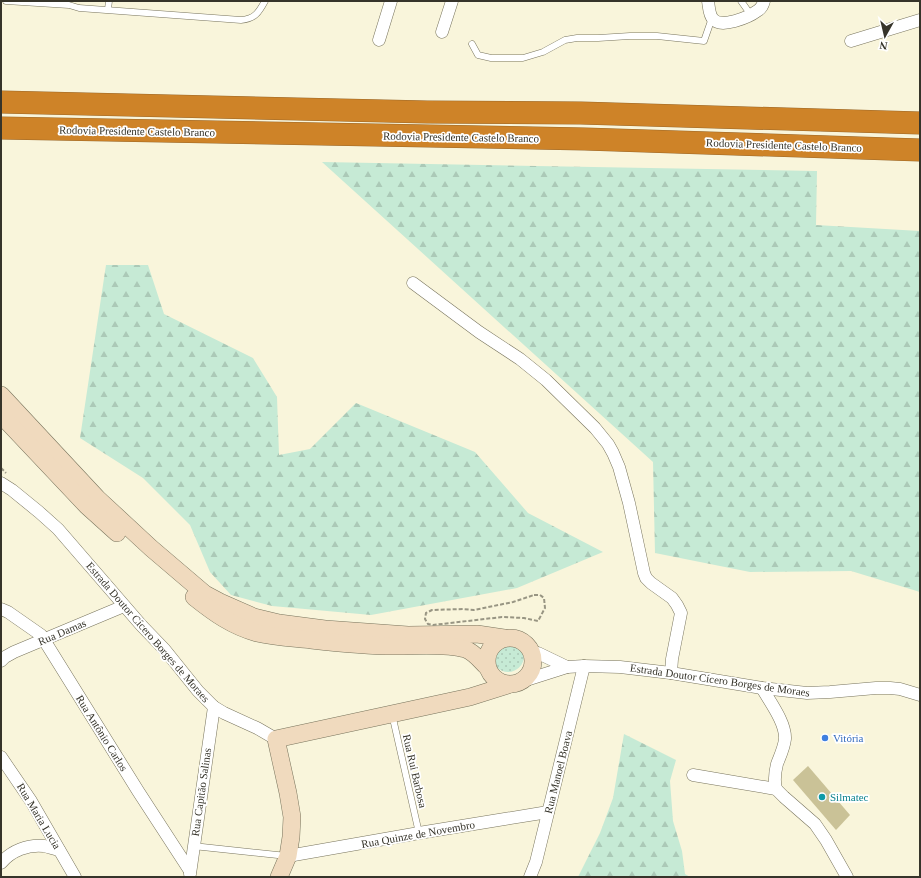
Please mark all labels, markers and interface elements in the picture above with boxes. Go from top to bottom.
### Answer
north arrow [865,16,905,56]
text: N [879,39,888,52]
street label: Rodovia Presidente Castelo Branco [59,124,216,138]
street label: Rodovia Presidente Castelo Branco [383,130,540,144]
street label: Rodovia Presidente Castelo Branco [706,136,863,154]
street label: Estrada Doutor Cícero Borges de Moraes [84,560,212,704]
street label: Rua Damas [36,617,88,647]
street label: Estrada Doutor Cícero Borges de Moraes [629,661,811,699]
street label: Rua Antônio Carlos [74,693,130,773]
street label: Rua Manoel Boava [542,729,574,815]
place label: Vitória [833,732,864,744]
street label: Rua Rui Barbosa [401,733,429,809]
marker: Vitória [820,733,830,743]
street label: Rua Capitão Salinas [189,747,213,837]
street label: Rua Maria Lucia [15,781,63,851]
place label: Silmatec [830,791,869,803]
marker: Silmatec [817,792,827,802]
street label: Rua Quinze de Novembro [360,818,476,850]

